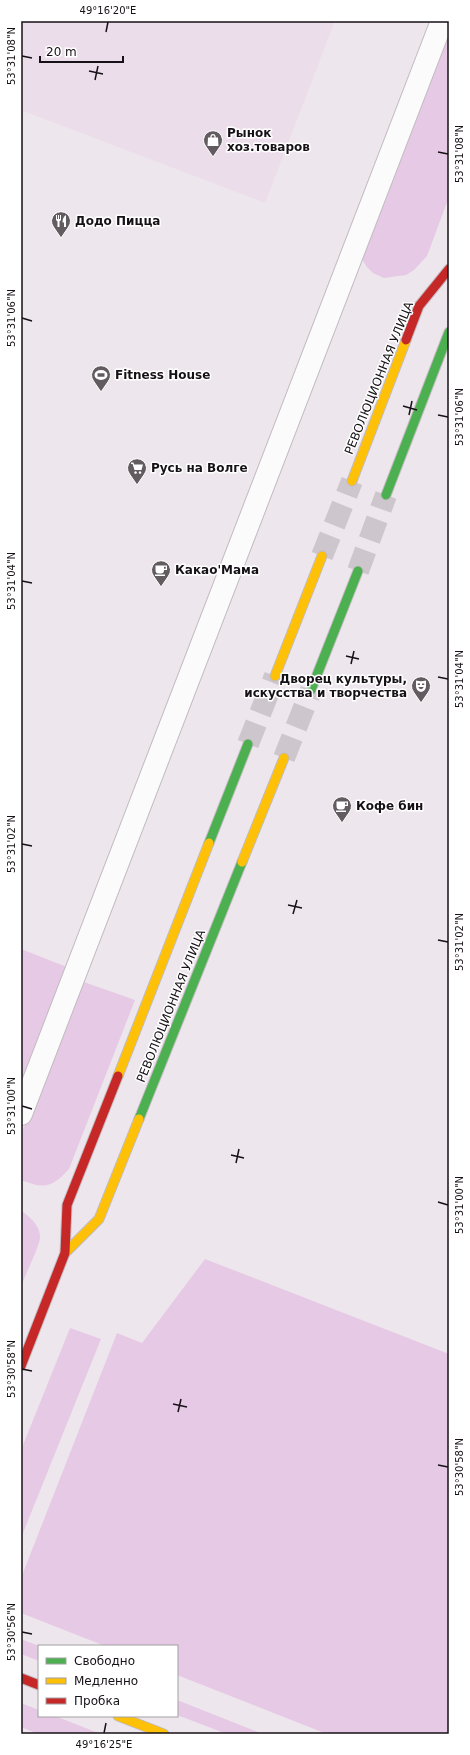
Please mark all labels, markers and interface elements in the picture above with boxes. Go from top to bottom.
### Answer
text: 49°16'20"E [80,5,136,16]
text: 53°31'08"N [6,27,17,85]
scale bar [40,38,123,64]
text: 20 m [46,45,77,59]
text: 53°31'08"N [454,125,465,183]
place label: Рынок хоз.товаров [227,126,310,154]
shop icon: Рынок хоз.товаров [202,129,224,157]
restaurant icon: Додо Пицца [50,210,72,238]
place label: Додо Пицца [75,214,160,228]
text: 53°31'06"N [6,289,17,347]
street label: РЕВОЛЮЦИОННАЯ УЛИЦА [342,299,416,456]
sports icon: Fitness House [90,364,112,392]
place label: Fitness House [115,368,210,382]
text: 53°31'06"N [454,388,465,446]
supermarket icon: Русь на Волге [126,457,148,485]
place label: Русь на Волге [151,461,248,475]
text: 53°31'04"N [6,552,17,610]
cafe icon: Какао'Мама [150,559,172,587]
place label: Какао'Мама [175,563,259,577]
text: 53°31'04"N [454,650,465,708]
place label: Дворец культуры, искусства и творчества [244,672,407,700]
theatre icon: Дворец культуры, искусства и творчества [410,675,432,703]
cafe icon: Кофе бин [331,795,353,823]
place label: Кофе бин [356,799,423,813]
text: 53°31'02"N [6,815,17,873]
text: 53°31'02"N [454,913,465,971]
street label: РЕВОЛЮЦИОННАЯ УЛИЦА [134,927,208,1084]
text: 53°31'00"N [6,1077,17,1135]
text: 53°31'00"N [454,1176,465,1234]
text: 53°30'58"N [6,1340,17,1398]
text: 53°30'58"N [454,1438,465,1496]
text: 53°30'56"N [6,1603,17,1661]
legend [38,1645,178,1717]
text: Свободно [74,1654,135,1668]
text: Медленно [74,1674,138,1688]
text: Пробка [74,1694,120,1708]
text: 49°16'25"E [76,1739,132,1750]

